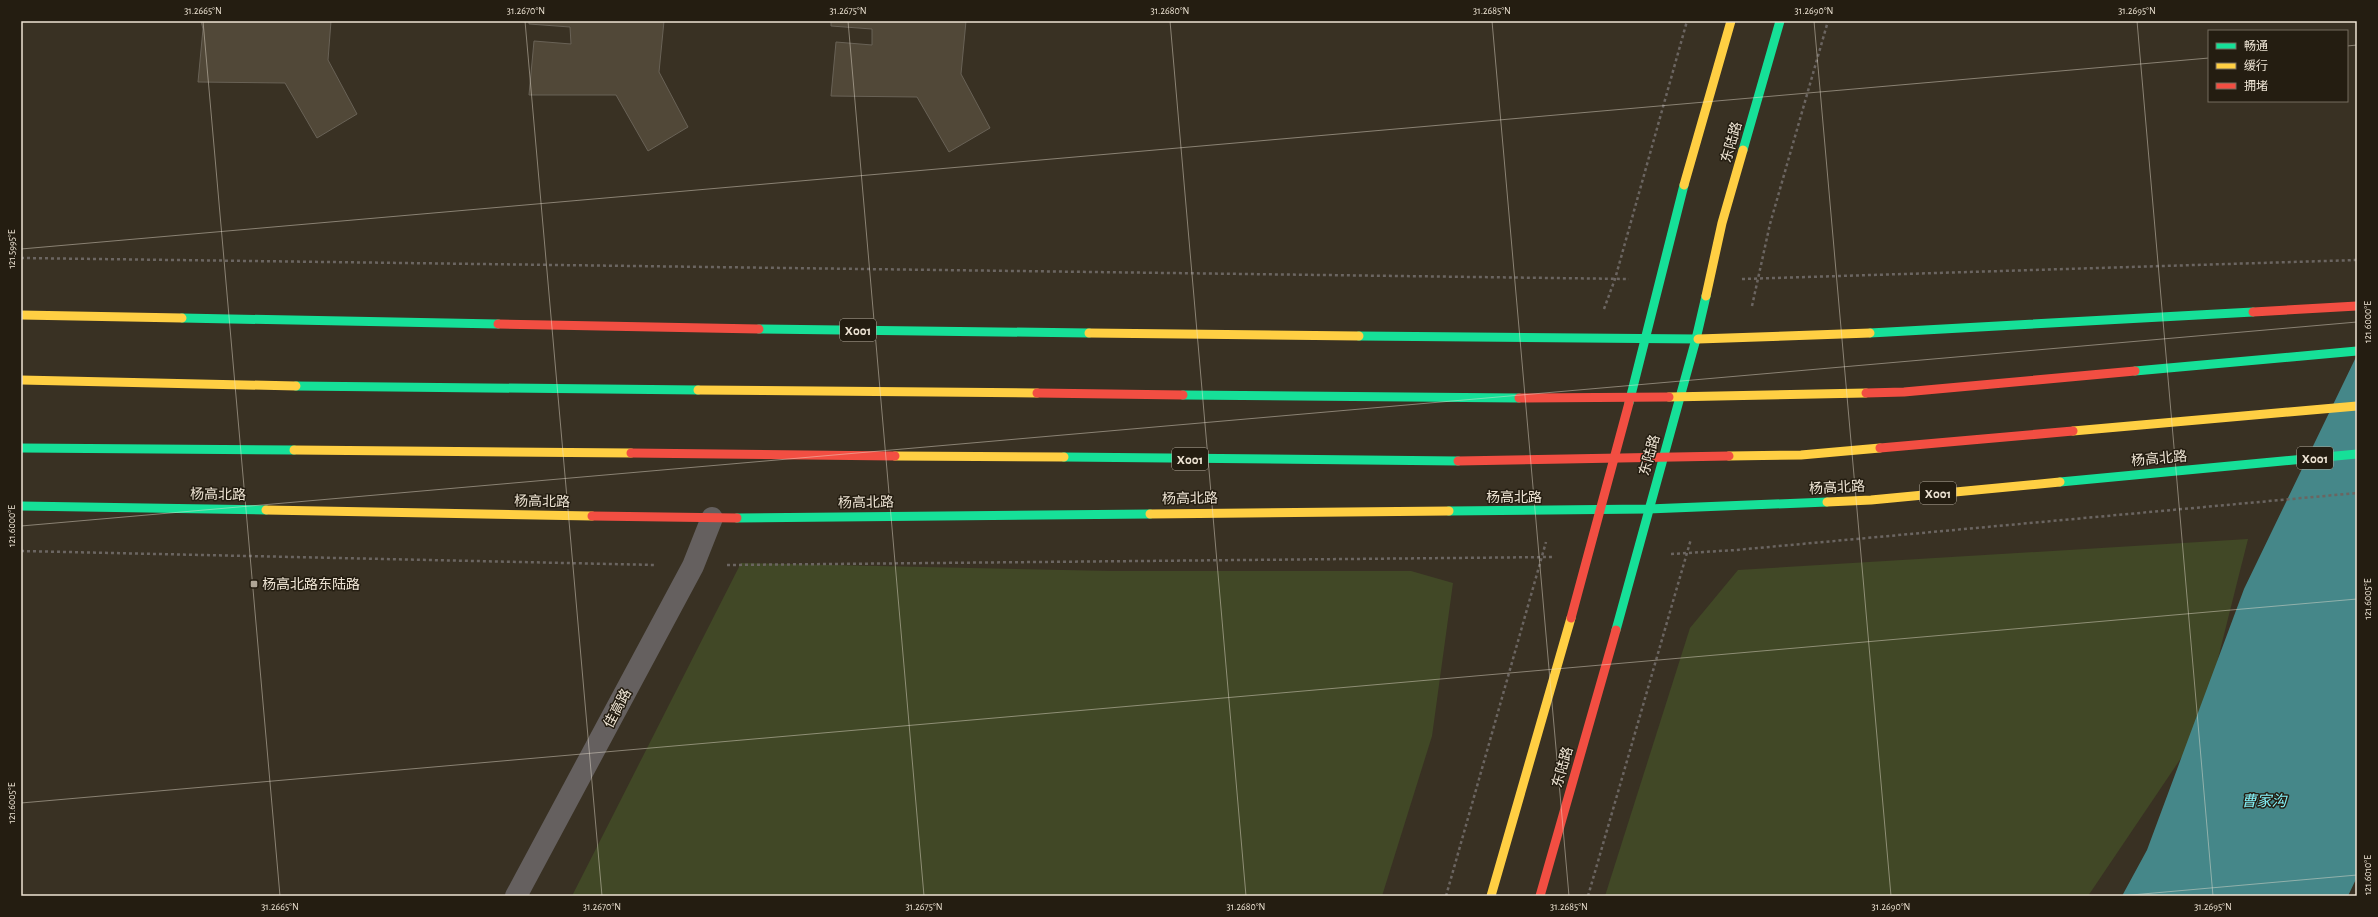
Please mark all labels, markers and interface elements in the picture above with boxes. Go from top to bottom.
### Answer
text: 31.2665°N [184,6,222,16]
text: 31.2670°N [507,6,545,16]
text: 31.2675°N [829,6,867,16]
text: 31.2680°N [1151,6,1189,16]
text: 31.2685°N [1473,6,1511,16]
text: 31.2690°N [1795,6,1833,16]
text: 31.2695°N [2118,6,2156,16]
legend [2208,30,2348,102]
text: 畅通 [2244,39,2268,52]
text: 缓行 [2244,59,2268,72]
text: 拥堵 [2244,80,2268,92]
street label: 东陆路 [1718,120,1744,164]
text: 121.5995°E [7,229,17,269]
text: 121.6000°E [2363,301,2373,343]
road number: X001 [840,319,876,341]
street label: 东陆路 [1636,433,1662,477]
road number: X001 [2297,447,2333,469]
road number: X001 [1172,448,1208,470]
street label: 杨高北路 [2130,448,2188,468]
street label: 杨高北路 [1809,478,1865,496]
road number: X001 [1920,482,1956,504]
street label: 杨高北路 [190,486,246,502]
street label: 杨高北路 [1486,489,1542,505]
street label: 杨高北路 [1162,490,1218,506]
street label: 杨高北路 [514,493,570,509]
street label: 杨高北路 [838,494,894,510]
text: 121.6000°E [7,505,17,547]
place label: 杨高北路东陆路 [262,576,360,592]
text: 121.6005°E [2363,578,2373,619]
marker: 杨高北路东陆路 [249,579,259,589]
street label: 佳高路 [601,686,634,730]
street label: 东陆路 [1549,745,1575,789]
text: 121.6005°E [7,782,17,823]
water label: 曹家沟 [2241,793,2288,809]
text: 121.6010°E [2363,855,2373,895]
text: 31.2665°N [261,902,299,912]
text: 31.2670°N [583,902,621,912]
text: 31.2675°N [905,902,943,912]
text: 31.2680°N [1227,902,1265,912]
text: 31.2685°N [1550,902,1588,912]
text: 31.2690°N [1872,902,1910,912]
text: 31.2695°N [2194,902,2232,912]

